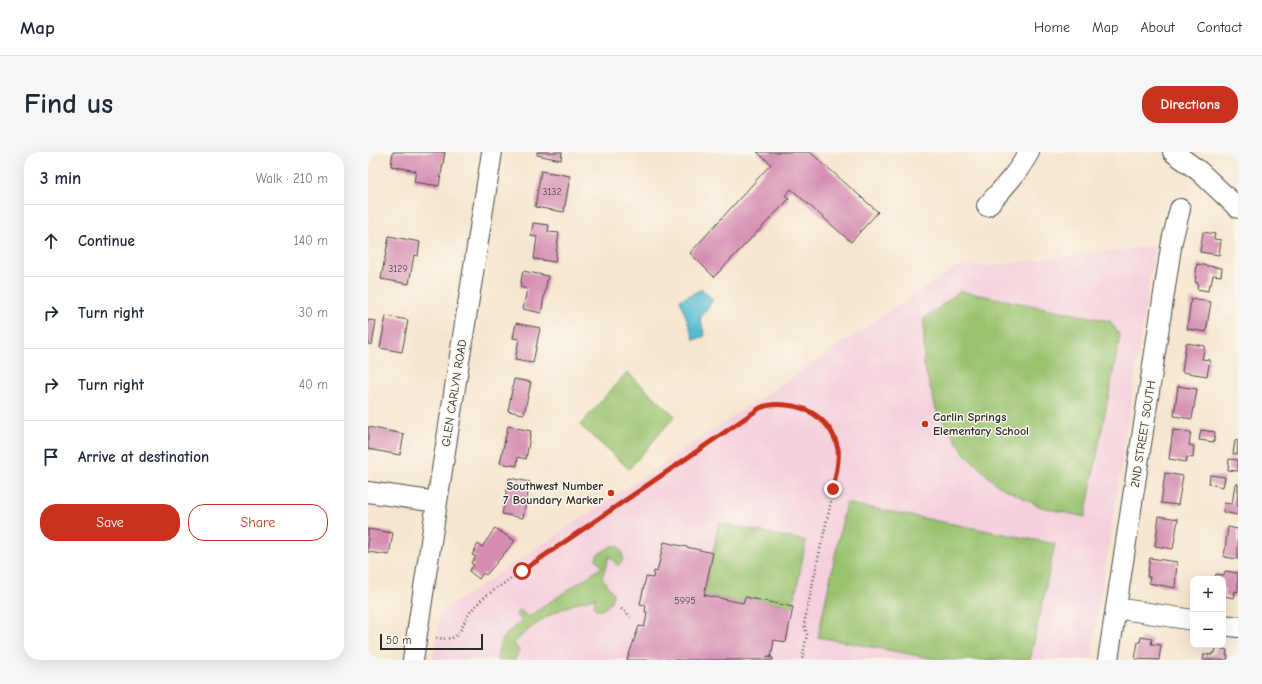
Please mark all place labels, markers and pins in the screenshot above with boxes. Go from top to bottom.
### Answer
place label: Carlin Springs Elementary School [933,410,1029,438]
marker: Carlin Springs Elementary School [920,419,930,429]
place label: Southwest Number 7 Boundary Marker [503,479,603,507]
marker: Southwest Number 7 Boundary Marker [606,488,616,498]

